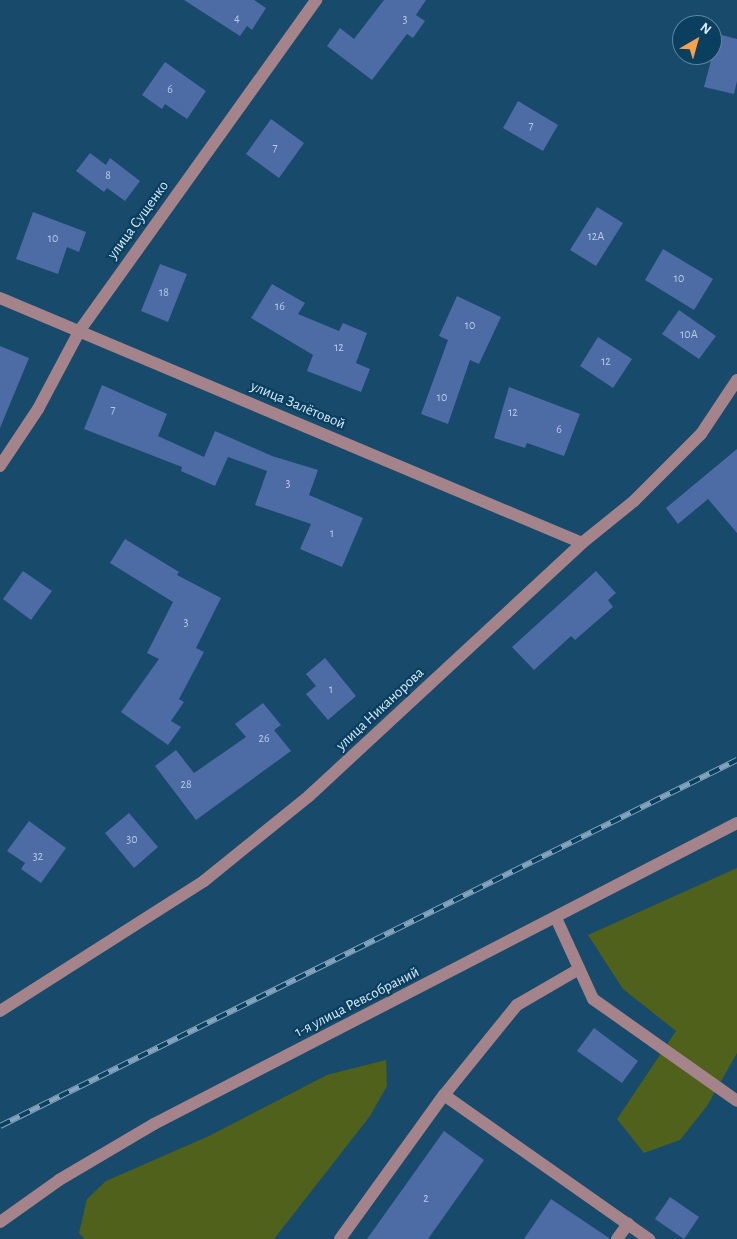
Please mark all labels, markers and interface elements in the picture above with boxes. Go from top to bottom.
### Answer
house number: 4 [234,12,240,26]
house number: 3 [403,13,407,27]
north arrow [672,15,722,65]
text: N [697,20,714,37]
house number: 6 [167,83,173,97]
house number: 7 [528,119,534,133]
house number: 7 [272,141,278,155]
house number: 8 [105,169,111,183]
street label: улица Сущенко [104,177,172,263]
house number: 12А [588,230,604,244]
house number: 10 [48,232,58,246]
house number: 10 [674,272,684,286]
house number: 18 [159,286,169,300]
house number: 16 [275,300,285,314]
house number: 10 [465,319,475,333]
house number: 10А [680,328,698,342]
house number: 12 [334,341,344,355]
house number: 12 [601,355,611,369]
street label: улица Залётовой [248,377,348,433]
house number: 10 [437,391,447,405]
house number: 7 [110,403,116,417]
house number: 12 [508,406,518,420]
house number: 6 [556,423,562,437]
house number: 3 [286,477,290,491]
house number: 1 [330,527,334,541]
house number: 3 [184,616,188,630]
street label: улица Никанорова [332,664,428,754]
house number: 1 [329,683,333,697]
house number: 26 [258,732,270,746]
house number: 28 [180,778,192,792]
house number: 30 [126,833,138,847]
house number: 32 [33,850,43,864]
street label: 1-я улица Ревсобраний [292,963,422,1041]
house number: 2 [423,1192,429,1206]

